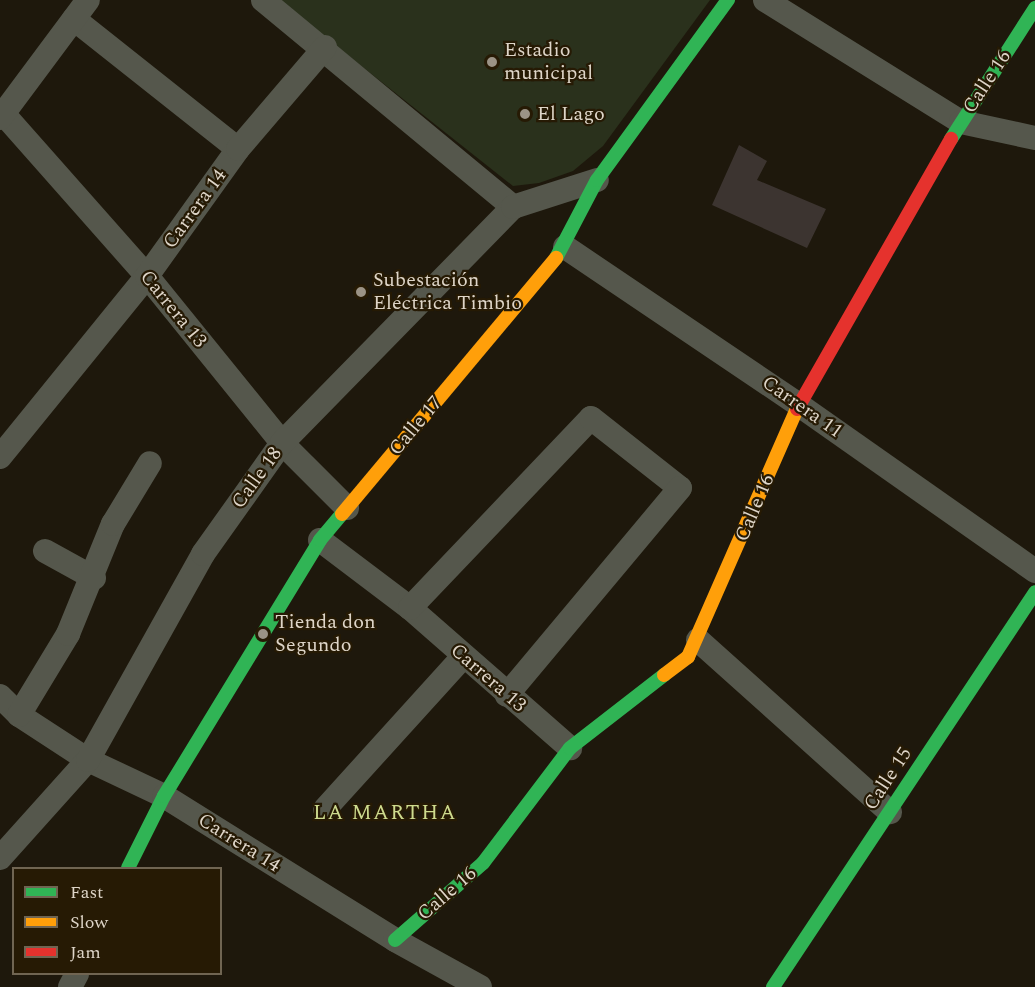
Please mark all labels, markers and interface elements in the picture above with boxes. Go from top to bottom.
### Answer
place label: Estadio municipal [504,39,593,86]
street label: Calle 16 [958,46,1016,118]
marker: Estadio municipal [485,55,499,69]
place label: El Lago [537,102,605,126]
marker: El Lago [518,107,532,121]
street label: Carrera 14 [158,164,232,254]
street label: Carrera 13 [134,265,212,353]
place label: Subestación Eléctrica Timbio [373,268,522,315]
marker: Subestación Eléctrica Timbio [354,285,368,299]
street label: Carrera 11 [757,371,847,443]
street label: Calle 17 [384,391,448,461]
street label: Calle 18 [227,442,287,514]
street label: Calle 16 [730,471,780,545]
place label: Tienda don Segundo [275,610,376,657]
marker: Tienda don Segundo [256,627,270,641]
street label: Carrera 13 [445,639,531,717]
street label: Calle 15 [859,743,917,815]
district label: LA MARTHA [313,800,457,826]
street label: Carrera 14 [193,808,285,878]
street label: Calle 16 [412,862,482,926]
legend [12,867,222,975]
text: Fast [70,879,103,906]
text: Slow [70,909,108,936]
text: Jam [70,939,101,966]

